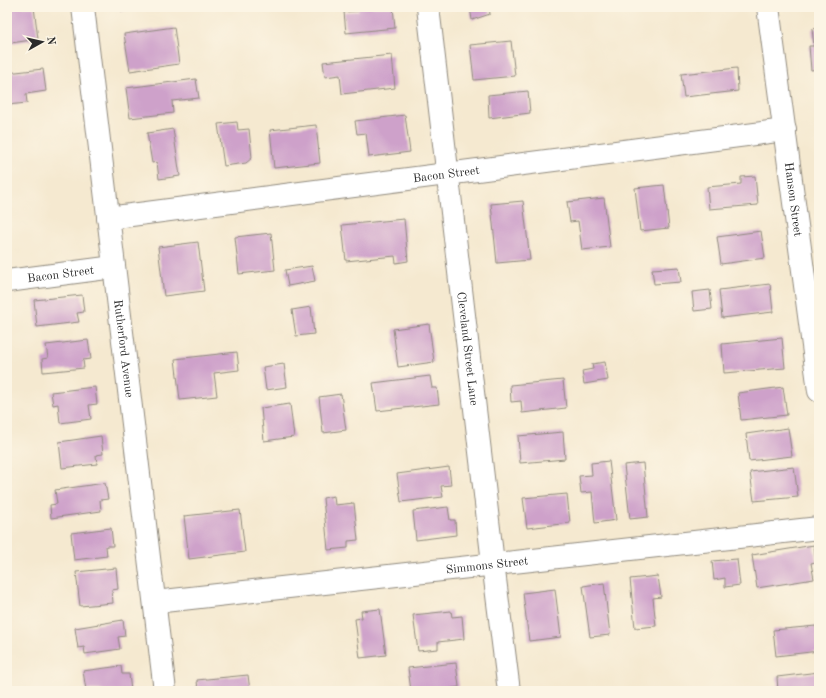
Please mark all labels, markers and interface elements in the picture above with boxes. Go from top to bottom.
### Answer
north arrow [22,22,62,62]
text: N [44,36,57,46]
street label: Hanson Street [782,162,803,237]
street label: Bacon Street [412,165,480,185]
street label: Bacon Street [27,265,95,285]
street label: Cleveland Street Lane [454,291,480,407]
street label: Rutherford Avenue [111,299,135,399]
street label: Simmons Street [445,555,529,577]

